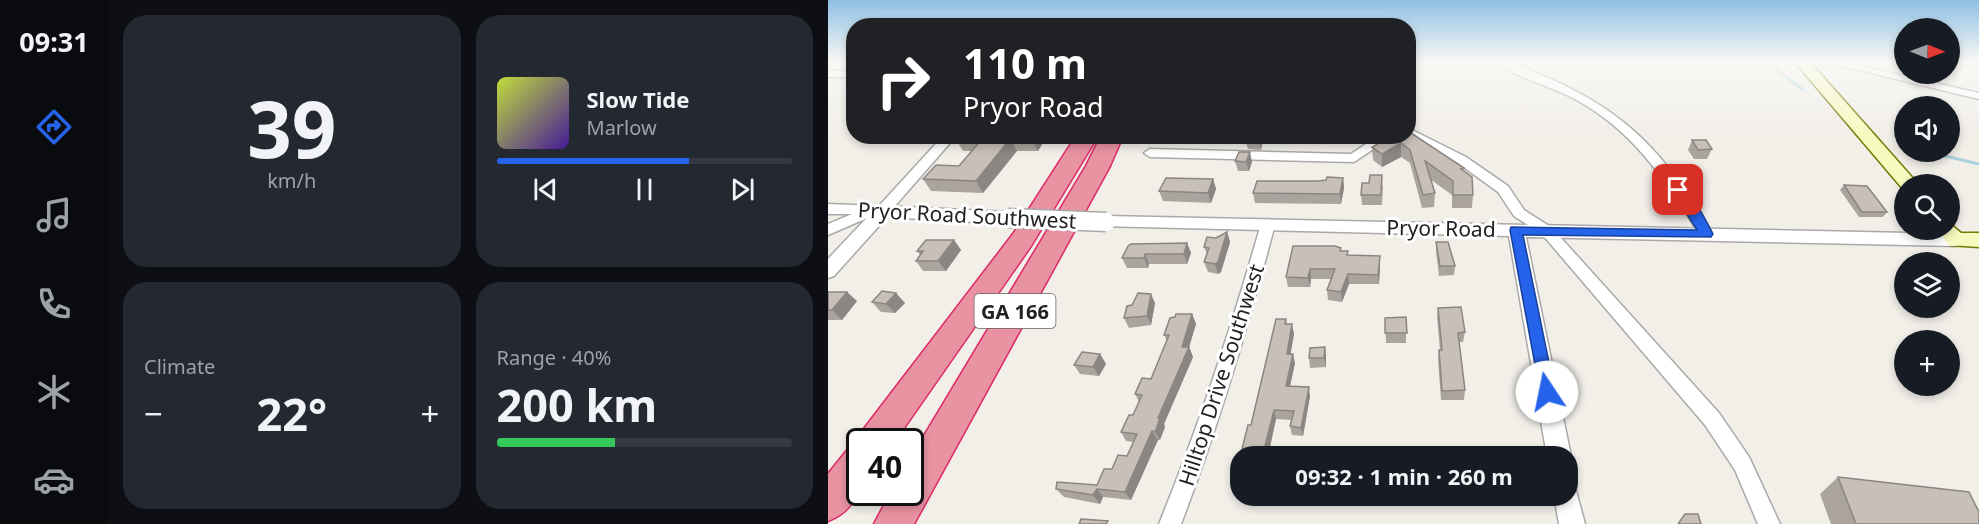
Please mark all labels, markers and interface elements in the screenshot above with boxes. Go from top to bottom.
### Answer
north arrow [1894,18,1960,84]
map controls [1894,18,1960,396]
text: 09:31 [19,23,89,60]
text: 110 m [963,34,1087,91]
icon: right [864,42,942,120]
text: 39 [247,75,336,181]
text: Slow Tide [587,84,689,114]
text: Pryor Road [963,88,1104,125]
button: sound [1894,96,1960,162]
icon: directions [33,106,75,148]
text: Marlow [587,114,657,141]
pin [1652,164,1703,215]
text: km/h [267,167,316,194]
icon: previous [529,173,562,206]
icon: pause [628,173,661,206]
icon: next [726,173,759,206]
icon: arrive [1661,173,1694,206]
button: search [1894,174,1960,240]
icon: music [33,194,75,236]
street label: Pryor Road Southwest [857,195,1077,235]
street label: Pryor Road [1386,213,1496,243]
button: layers [1894,252,1960,318]
street label: Hilltop Drive Southwest [1172,260,1270,489]
icon: phone [33,283,75,325]
road number: GA 166 [974,294,1056,328]
button: + [1894,330,1960,396]
text: Range · 40% [497,344,611,371]
text: Climate [144,353,215,380]
position arrow [1515,360,1579,424]
icon: climate [33,371,75,413]
text: 200 km [497,374,657,435]
text: 22° [256,383,327,444]
text: − [144,391,163,436]
text: + [421,391,440,436]
speed limit sign: 40 [846,428,924,506]
icon: car [33,459,75,501]
text: 09:32 · 1 min · 260 m [1295,461,1513,491]

